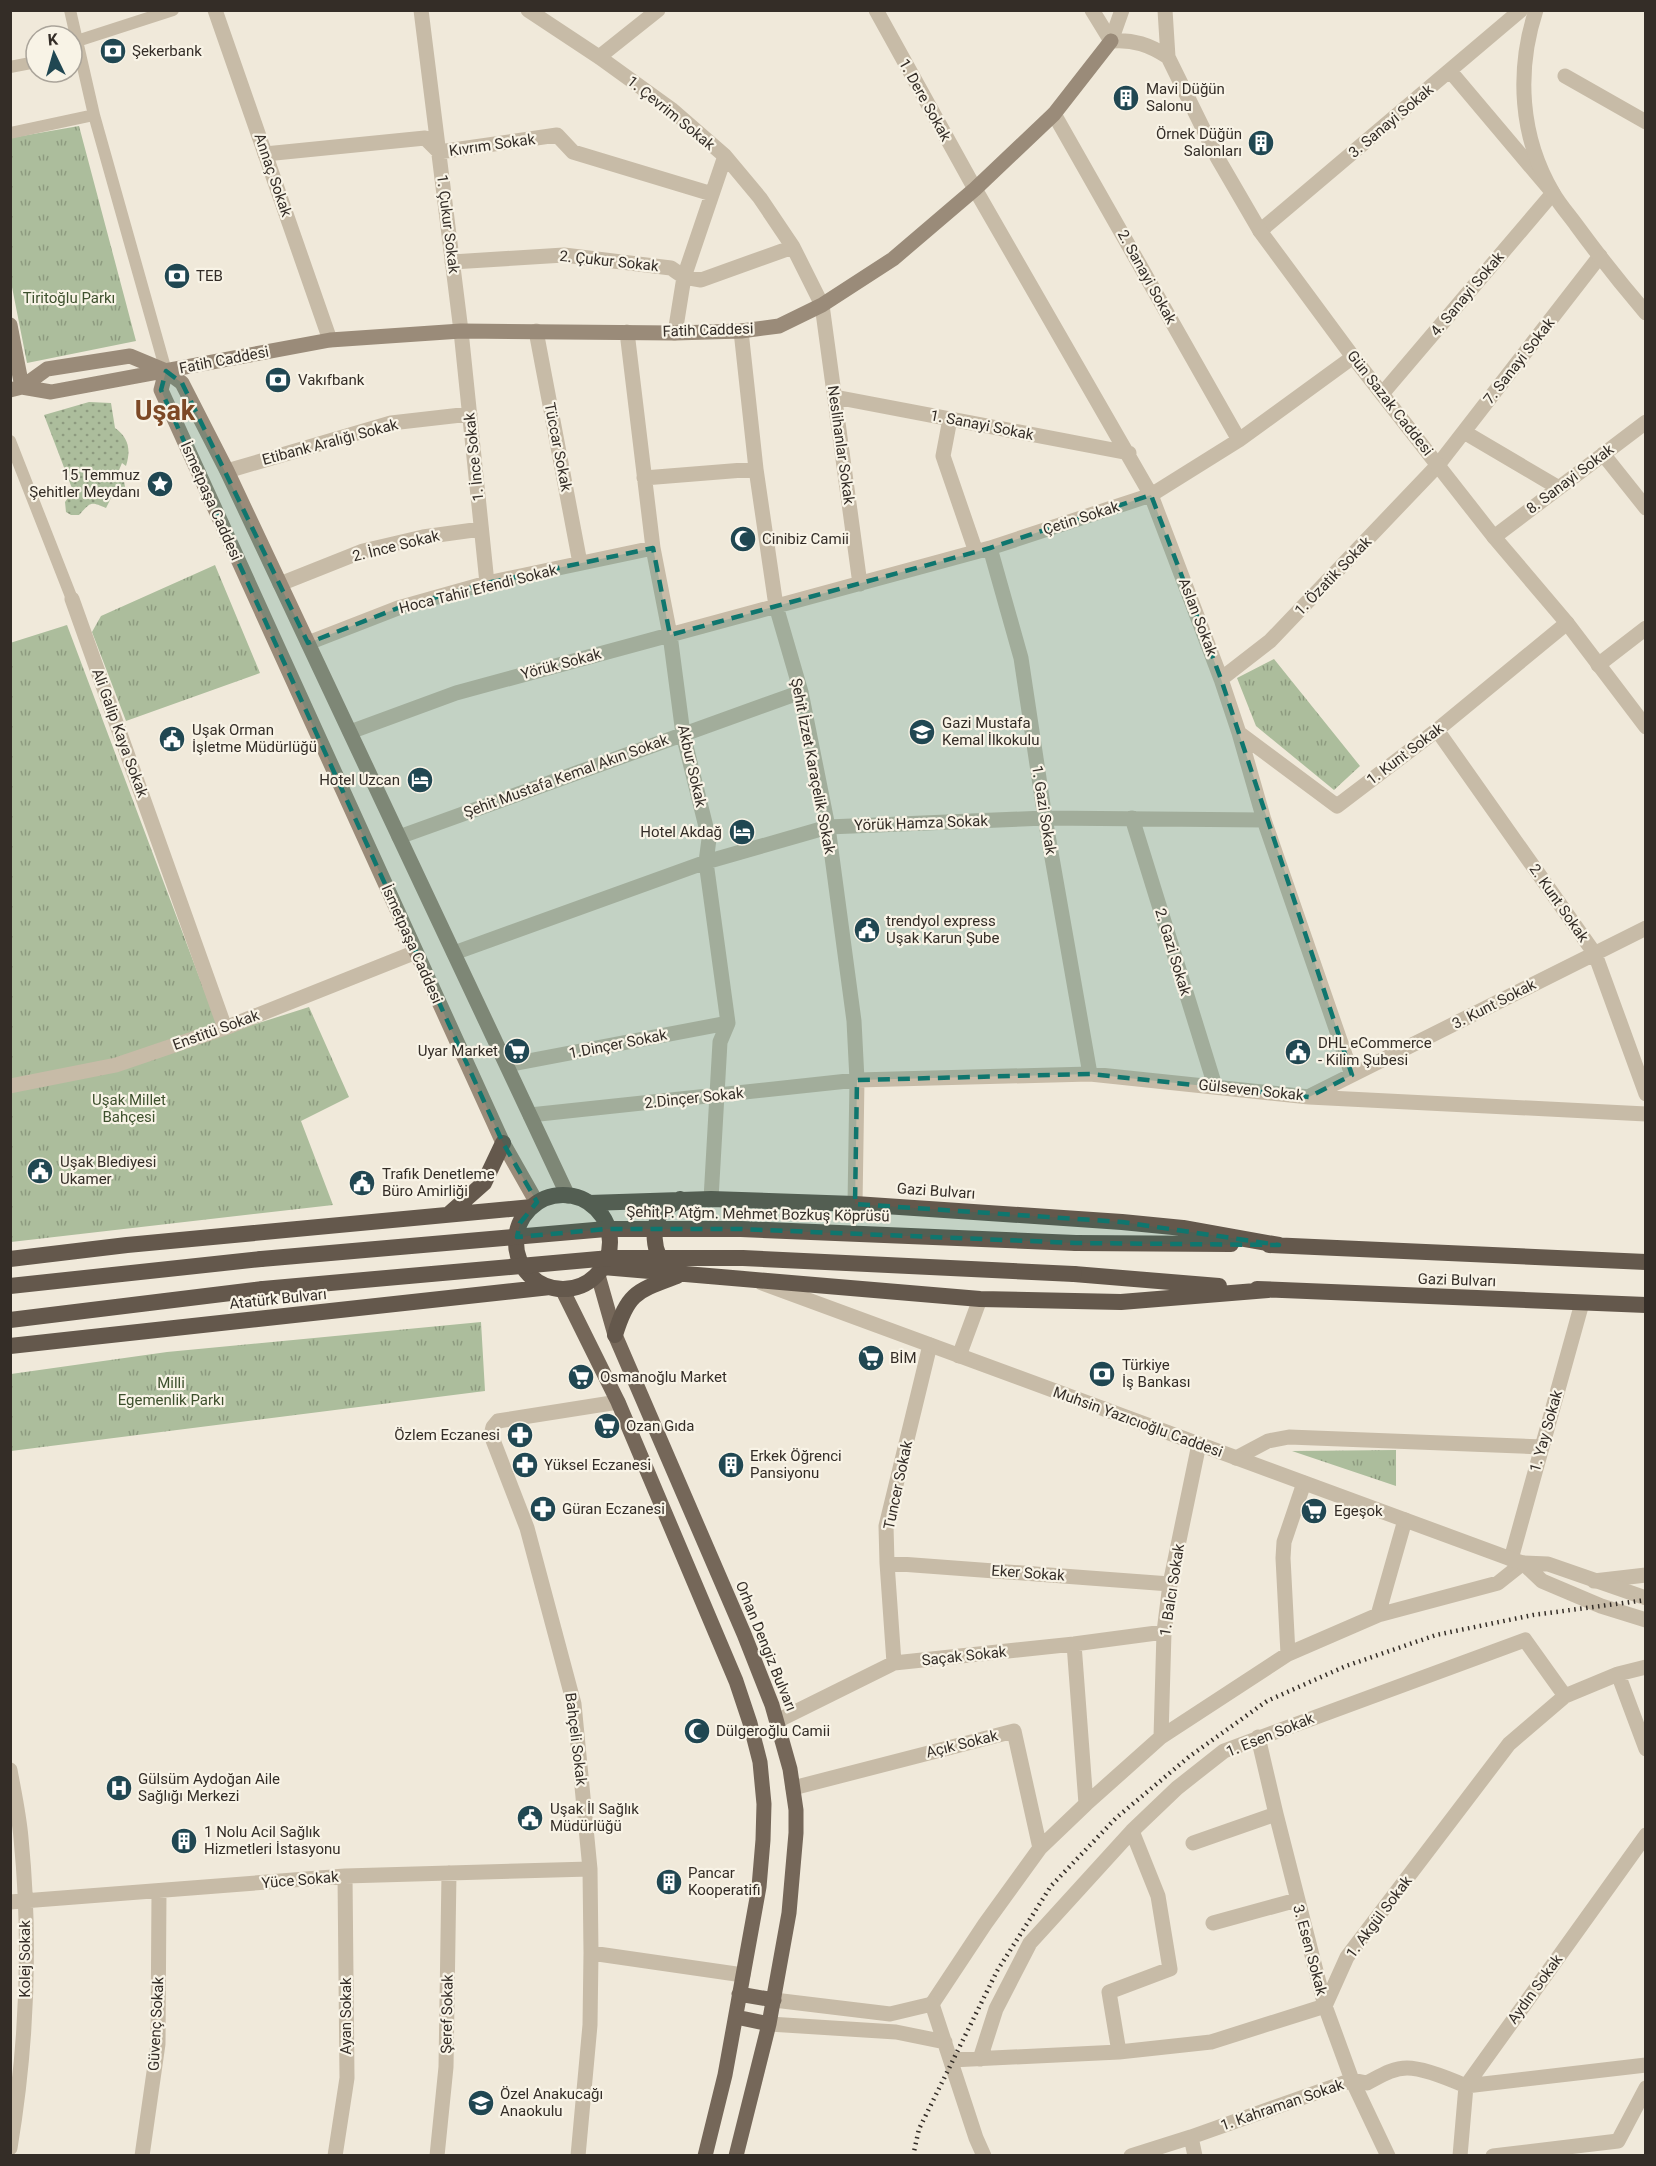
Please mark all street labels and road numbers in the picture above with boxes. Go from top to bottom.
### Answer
street label: 1. Dere Sokak [895,56,955,145]
street label: 1. Çevrim Sokak [624,72,719,154]
street label: 3. Sanayi Sokak [1345,80,1437,162]
street label: Kıvrım Sokak [448,130,537,160]
street label: Annaç Sokak [250,131,296,219]
street label: 1. Çukur Sokak [433,173,463,275]
street label: 2. Sanayi Sokak [1114,227,1180,328]
street label: 2. Çukur Sokak [559,247,660,275]
street label: 4. Sanayi Sokak [1426,248,1508,340]
street label: 7. Sanayi Sokak [1480,314,1559,408]
street label: Fatih Caddesi [662,319,754,341]
street label: Fatih Caddesi [178,342,270,378]
street label: Gün Sazak Caddesi [1343,347,1437,459]
street label: Neslihanlar Sokak [824,384,858,506]
street label: Tüccar Sokak [541,401,575,493]
street label: 1. Sanayi Sokak [929,406,1036,444]
street label: 1. İnce Sokak [460,412,488,502]
street label: Etibank Aralığı Sokak [260,415,400,469]
street label: İsmetpaşa Caddesi [177,439,245,563]
street label: 8. Sanayi Sokak [1523,440,1618,518]
street label: Çetin Sokak [1041,497,1122,539]
street label: 2. İnce Sokak [351,526,442,565]
street label: 1. Özatik Sokak [1291,533,1375,619]
street label: Hoca Tahir Efendi Sokak [397,561,559,617]
street label: Aslan Sokak [1175,575,1221,659]
street label: Yörük Sokak [519,645,604,683]
street label: Ali Galip Kaya Sokak [88,666,152,800]
street label: Şehit İzzet Karaçelik Sokak [787,677,839,856]
street label: 1. Kunt Sokak [1363,719,1447,789]
street label: Akbur Sokak [674,723,710,809]
street label: Şehit Mustafa Kemal Akın Sokak [461,730,671,821]
street label: 1. Gazi Sokak [1028,764,1060,856]
street label: Yörük Hamza Sokak [854,812,989,834]
street label: 2. Kunt Sokak [1525,860,1593,946]
street label: İsmetpaşa Caddesi [378,882,446,1006]
street label: 2. Gazi Sokak [1151,906,1195,998]
street label: 3. Kunt Sokak [1449,975,1539,1033]
street label: Enstitü Sokak [170,1006,262,1054]
street label: 1.Dinçer Sokak [567,1026,669,1062]
street label: Gülseven Sokak [1197,1076,1305,1105]
street label: 2.Dinçer Sokak [644,1084,745,1112]
street label: Gazi Bulvarı [896,1179,976,1203]
street label: Şehit P. Atğm. Mehmet Bozkuş Köprüsü [626,1203,890,1225]
street label: Gazi Bulvarı [1417,1270,1497,1290]
street label: Atatürk Bulvarı [228,1285,328,1313]
street label: Muhsin Yazıcıoğlu Caddesi [1051,1383,1225,1461]
street label: 1. Yay Sokak [1526,1388,1566,1474]
street label: Tuncer Sokak [880,1439,916,1531]
street label: 1. Balcı Sokak [1156,1542,1188,1638]
street label: Eker Sokak [991,1561,1066,1585]
street label: Orhan Dengiz Bulvarı [732,1578,800,1714]
street label: Saçak Sokak [921,1643,1008,1669]
street label: Bahçeli Sokak [561,1692,591,1787]
street label: 1. Esen Sokak [1223,1709,1317,1761]
street label: Açık Sokak [924,1726,1000,1762]
street label: Yüce Sokak [261,1868,340,1892]
street label: 1. Akgül Sokak [1342,1872,1416,1962]
street label: 3. Esen Sokak [1289,1903,1331,1998]
street label: Kolej Sokak [16,1920,34,1998]
street label: Aydın Sokak [1504,1950,1566,2027]
street label: Şeref Sokak [437,1974,457,2054]
street label: Güvenç Sokak [145,1976,167,2072]
street label: Ayan Sokak [337,1977,355,2055]
street label: 1. Kahraman Sokak [1218,2075,1346,2135]

